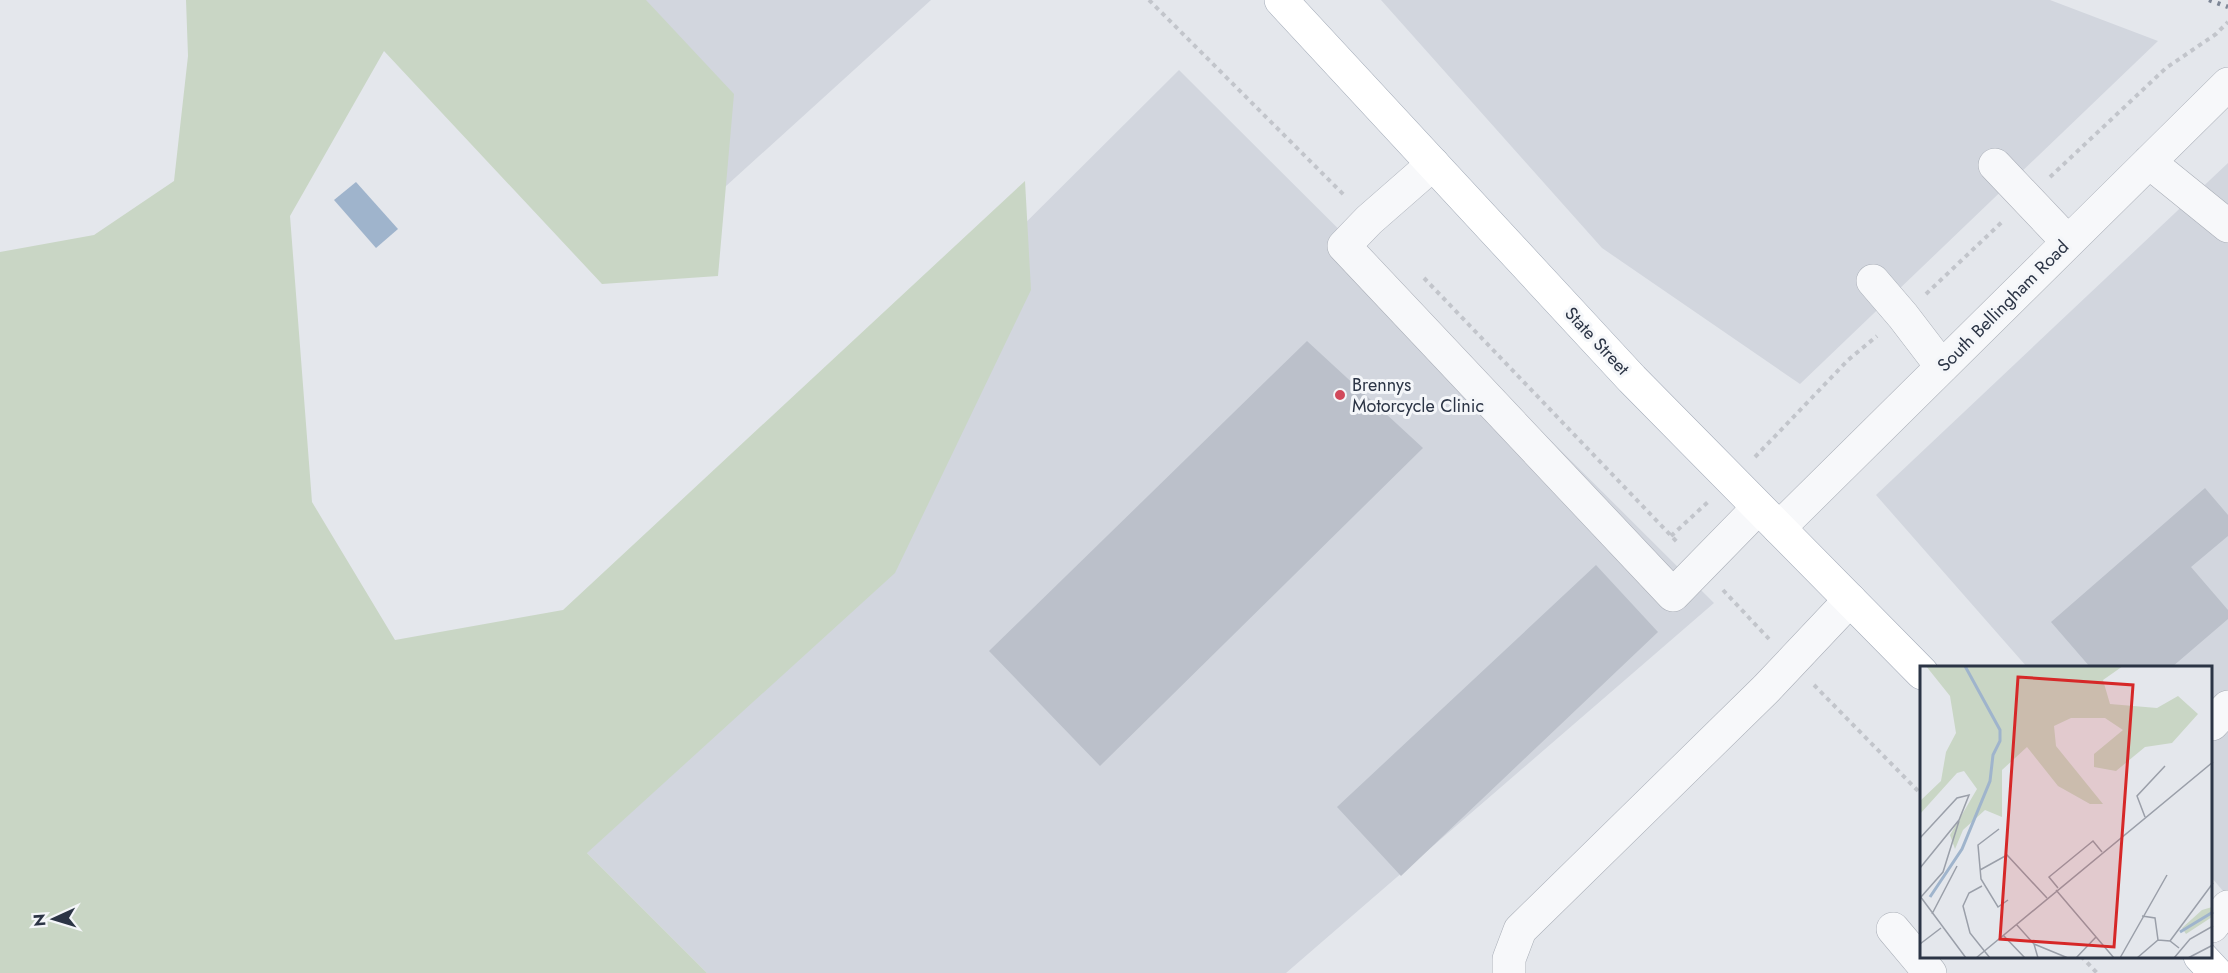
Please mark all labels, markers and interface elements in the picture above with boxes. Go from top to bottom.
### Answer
street label: South Bellingham Road [1931,234,2075,378]
street label: State Street [1559,301,1636,381]
place label: Brennys Motorcycle Clinic [1352,372,1484,419]
marker: Brennys Motorcycle Clinic [1333,388,1347,402]
inset map [1920,666,2213,958]
north arrow [24,889,84,949]
text: N [28,913,51,927]

